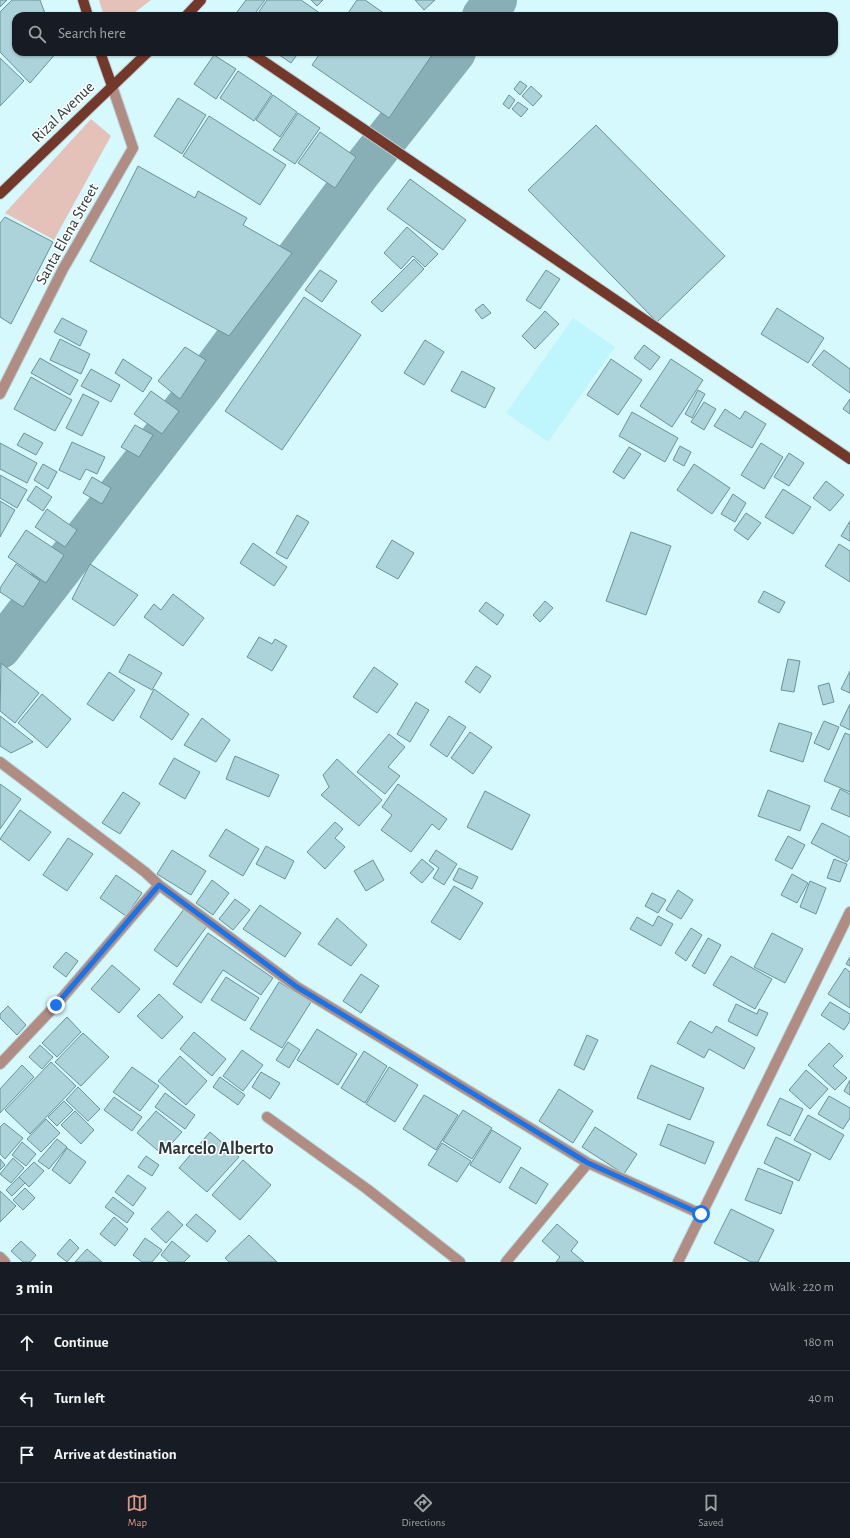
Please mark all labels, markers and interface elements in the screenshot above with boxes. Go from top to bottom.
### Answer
search box [12,12,838,56]
icon: search [26,23,48,45]
text: Search here [58,26,126,41]
street label: Rizal Avenue [29,78,97,146]
street label: Santa Elena Street [33,181,101,287]
route end [47,996,65,1014]
district label: Marcelo Alberto [158,1140,274,1158]
route start [692,1205,710,1223]
text: 3 min [16,1279,53,1296]
text: Walk · 220 m [769,1281,834,1294]
icon: ahead [16,1332,38,1354]
text: Continue [54,1335,109,1350]
text: 180 m [804,1336,834,1349]
icon: left [16,1388,38,1410]
text: Turn left [54,1391,105,1406]
text: 40 m [808,1392,834,1405]
icon: arrive [16,1444,38,1466]
text: Arrive at destination [54,1447,177,1462]
tab: Map [126,1492,148,1529]
tab: Directions [401,1492,445,1529]
tab: Saved [698,1492,723,1529]

